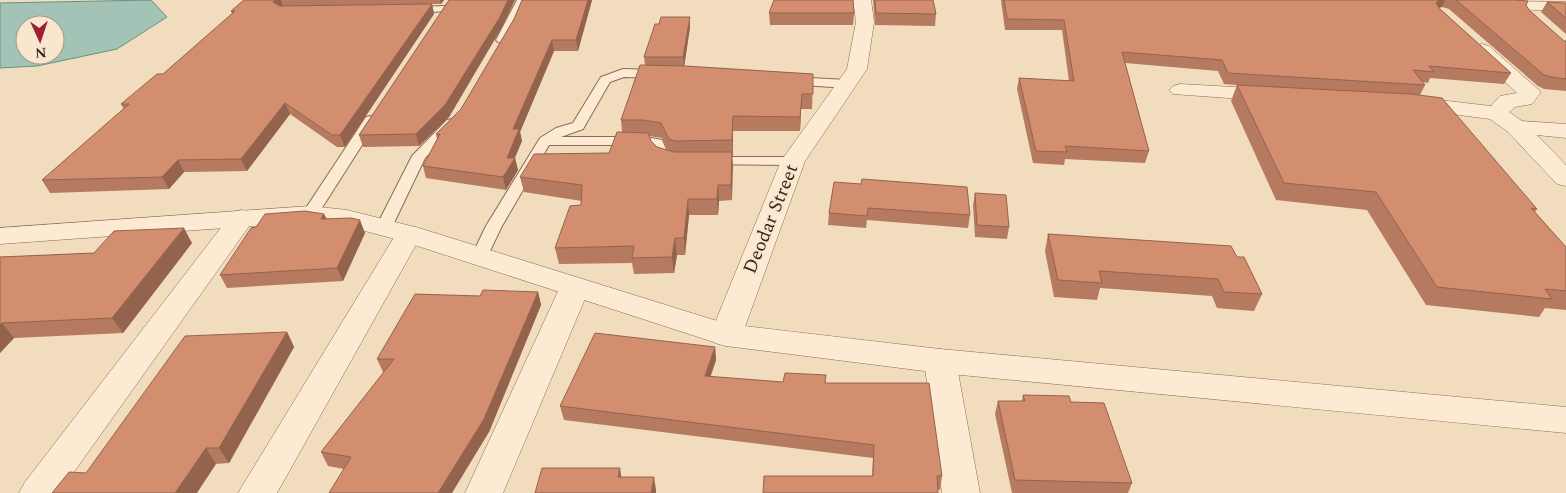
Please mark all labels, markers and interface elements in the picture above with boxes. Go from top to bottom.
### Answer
north arrow [15,15,65,65]
text: N [34,42,47,63]
street label: Deodar Street [736,159,806,278]

